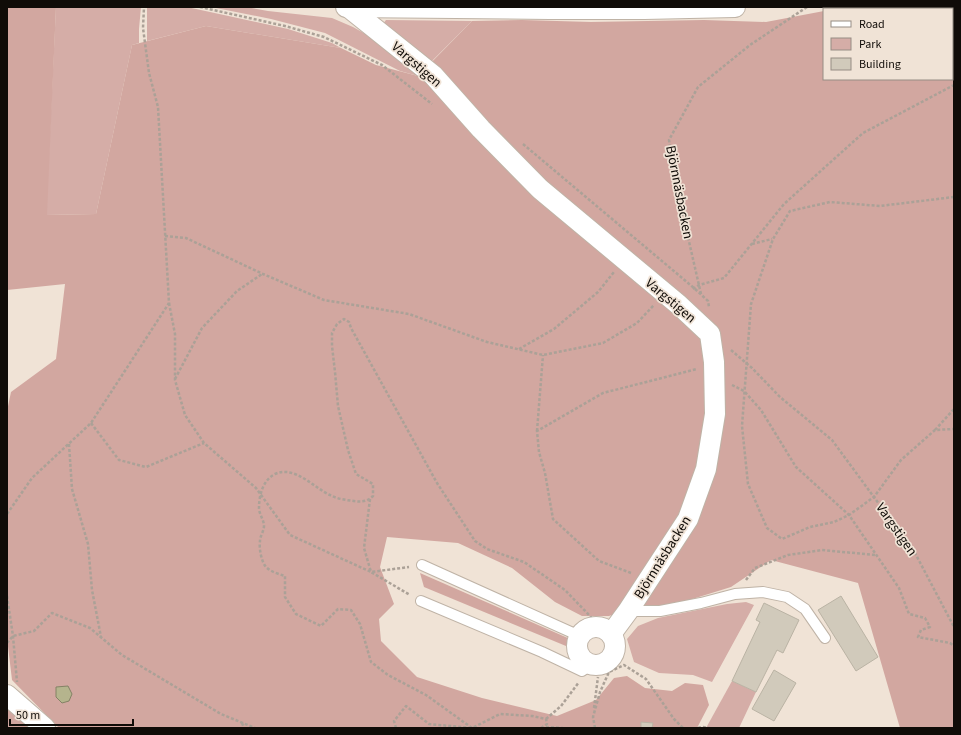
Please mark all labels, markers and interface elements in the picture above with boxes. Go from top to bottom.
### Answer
legend [823,8,953,80]
text: Road [859,16,885,33]
text: Park [859,36,881,53]
street label: Vargstigen [387,37,446,92]
text: Building [859,56,901,73]
street label: Björnnäsbacken [660,144,698,241]
street label: Vargstigen [641,274,700,328]
street label: Vargstigen [871,499,922,560]
street label: Björnnäsbacken [629,512,696,603]
scale bar [10,701,133,727]
text: 50 m [16,707,40,724]

